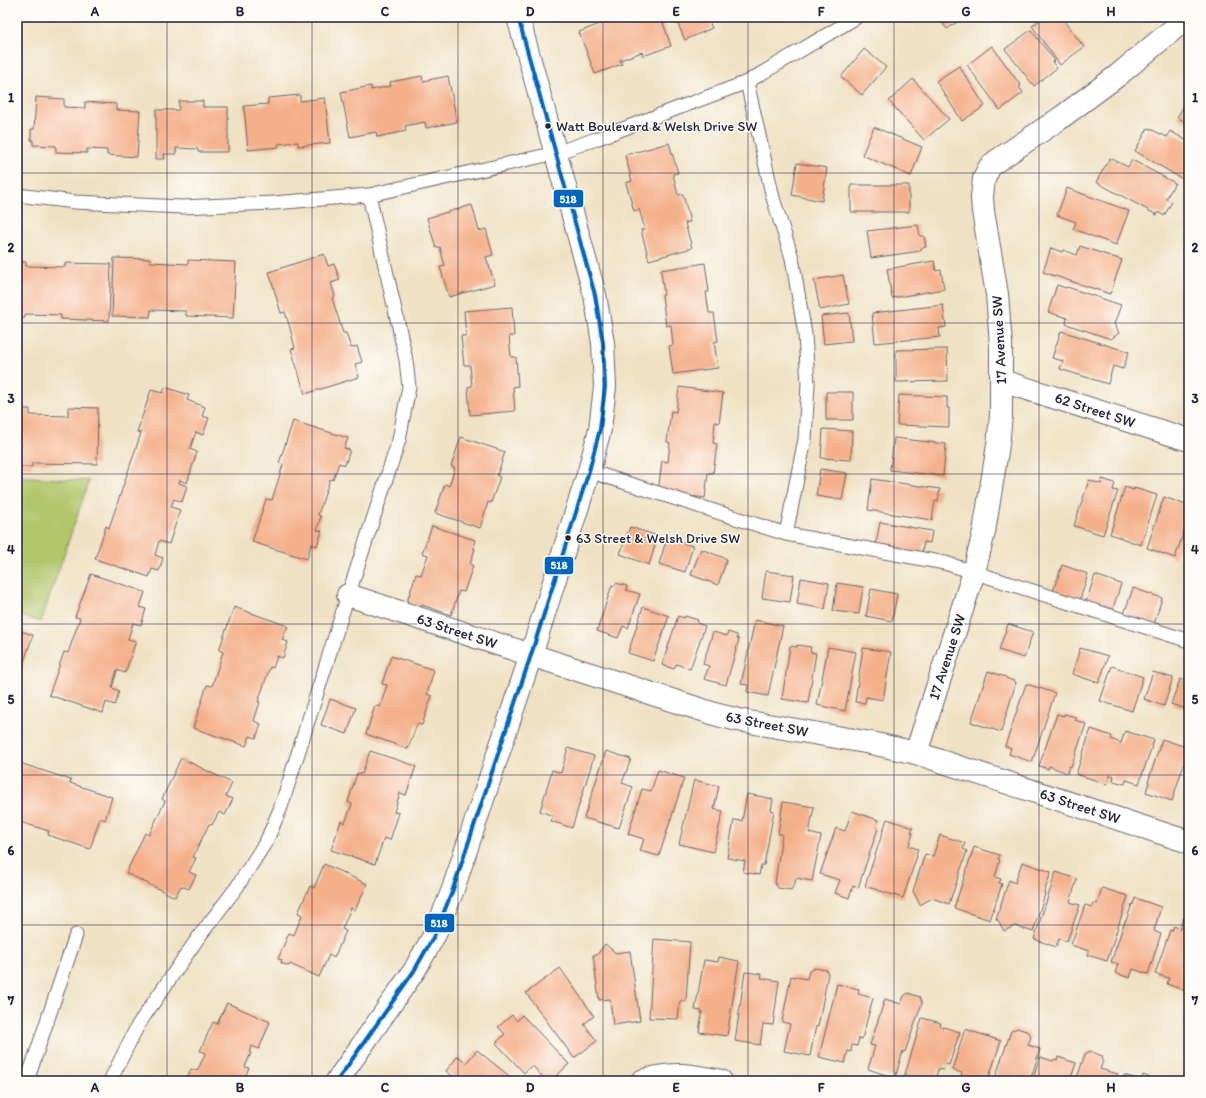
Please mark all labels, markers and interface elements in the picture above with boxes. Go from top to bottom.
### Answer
text: A [90,4,100,19]
text: B [236,4,245,19]
text: C [381,4,390,19]
text: D [526,4,535,19]
text: E [672,4,680,19]
text: F [818,4,825,19]
text: G [962,4,971,19]
text: H [1107,4,1116,19]
text: 1 [8,90,14,105]
text: 1 [1192,90,1198,105]
place label: Watt Boulevard & Welsh Drive SW [556,118,757,135]
marker: Watt Boulevard & Welsh Drive SW [543,121,553,131]
line badge: 518 [553,189,584,208]
text: 518 [560,193,576,206]
text: 2 [8,240,15,255]
text: 2 [1192,240,1199,255]
street label: 17 Avenue SW [988,295,1010,385]
street label: 62 Street SW [1053,389,1138,432]
text: 3 [7,391,15,406]
text: 3 [1191,391,1199,406]
place label: 63 Street & Welsh Drive SW [576,530,740,547]
marker: 63 Street & Welsh Drive SW [563,533,573,543]
text: 4 [7,542,15,557]
text: 4 [1191,542,1199,557]
line badge: 518 [544,556,574,575]
text: 518 [551,559,567,572]
street label: 63 Street SW [414,609,500,653]
street label: 17 Avenue SW [925,612,969,702]
text: 5 [8,692,15,707]
text: 5 [1192,692,1199,707]
street label: 63 Street SW [724,707,810,741]
street label: 63 Street SW [1037,784,1123,828]
text: 6 [8,843,15,858]
text: 6 [1192,843,1199,858]
line badge: 518 [424,913,455,933]
text: 518 [431,917,447,930]
text: 7 [7,993,15,1008]
text: 7 [1191,993,1199,1008]
text: A [90,1080,100,1095]
text: B [236,1080,245,1095]
text: C [381,1080,390,1095]
text: D [526,1080,535,1095]
text: E [672,1080,680,1095]
text: F [818,1080,825,1095]
text: G [962,1080,971,1095]
text: H [1107,1080,1116,1095]

